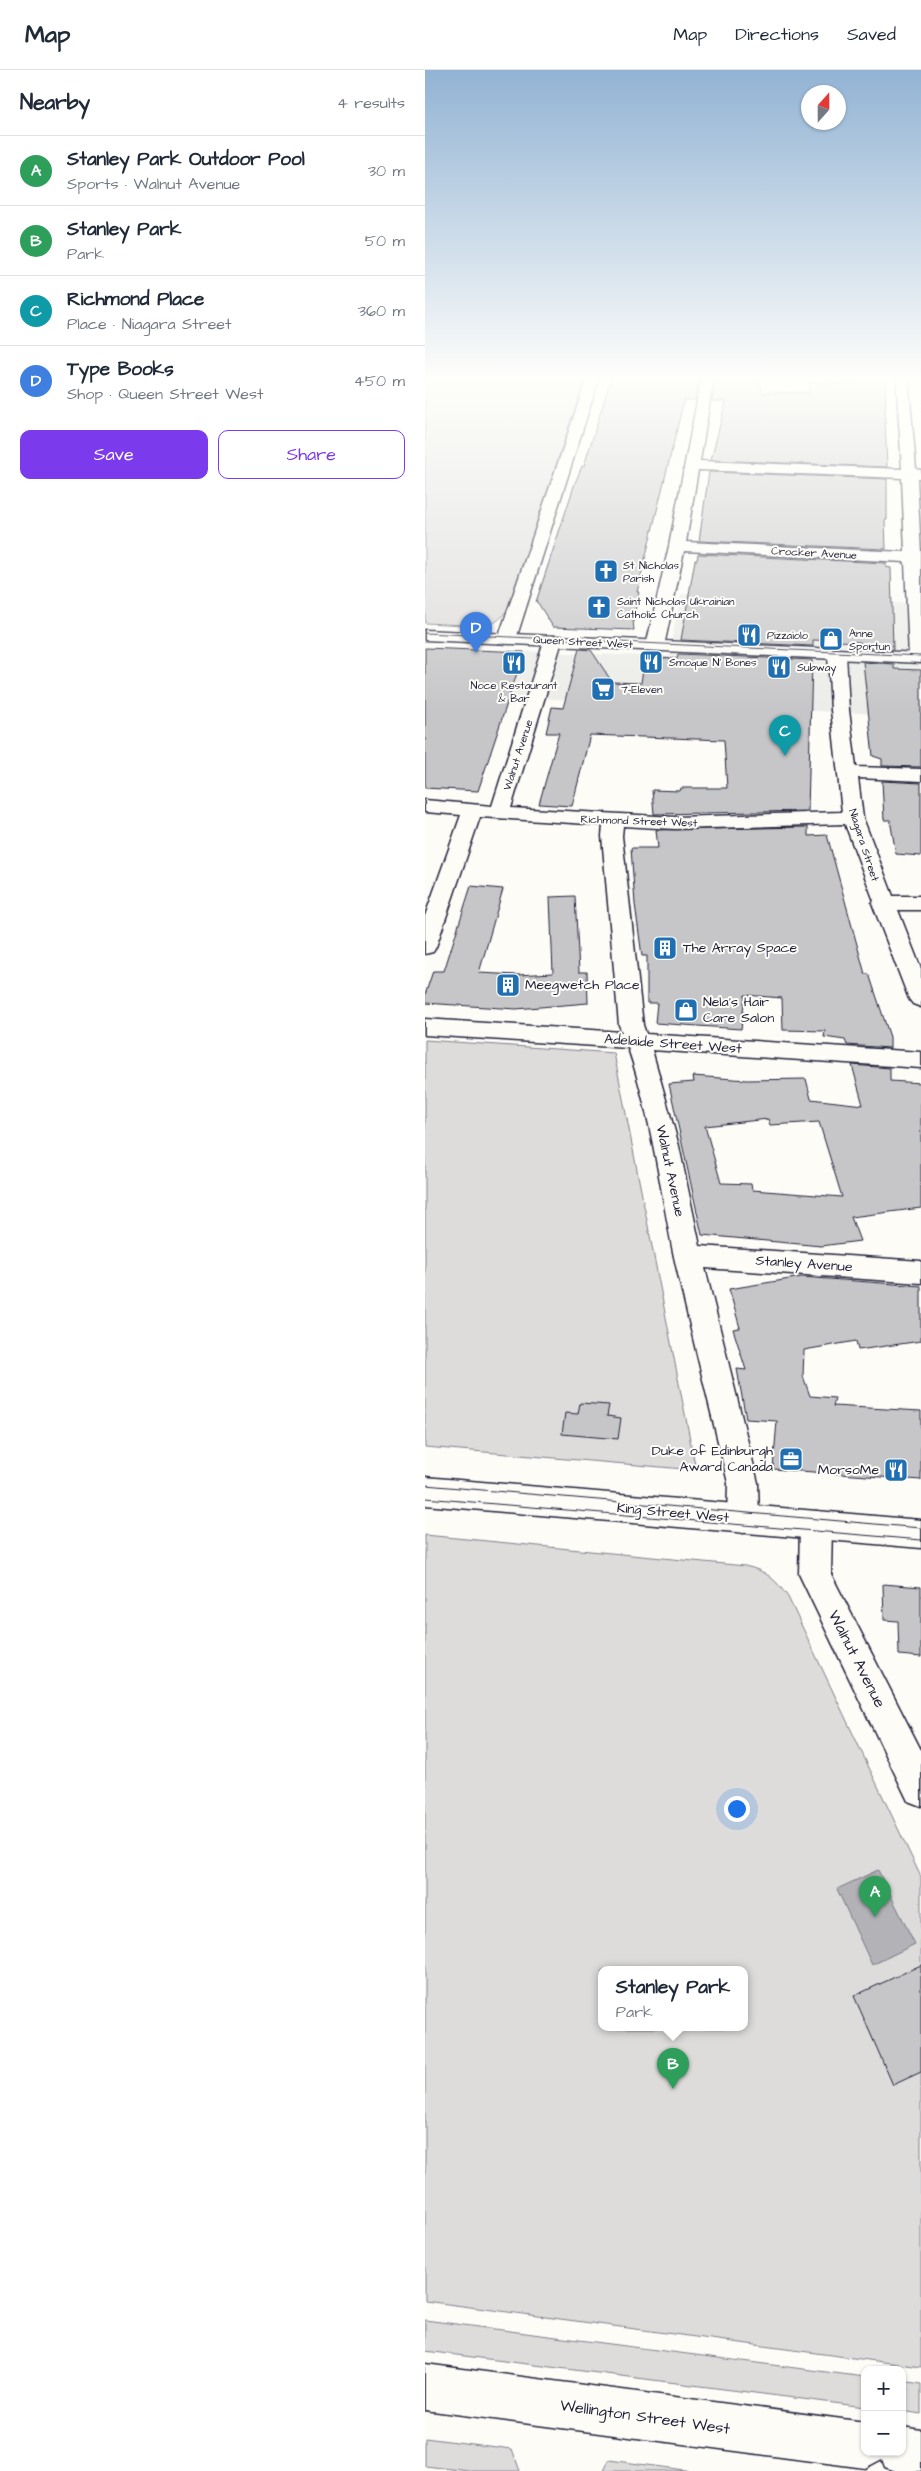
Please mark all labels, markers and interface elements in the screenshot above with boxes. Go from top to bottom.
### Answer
text: Map [25,18,70,52]
text: Map [673,22,707,47]
text: Directions [735,22,819,47]
text: Saved [847,22,896,47]
north arrow [801,85,846,130]
text: Nearby [20,88,90,117]
text: 4 results [337,92,405,114]
text: Stanley Park Outdoor Pool [67,146,305,173]
text: A [31,160,41,182]
text: 30 m [368,160,405,182]
text: Sports · Walnut Avenue [67,173,240,195]
text: Stanley Park [67,216,181,243]
text: B [30,230,42,252]
text: 50 m [365,230,405,252]
text: Park [67,243,104,265]
text: Richmond Place [67,286,204,313]
text: C [30,300,42,322]
text: 360 m [358,300,405,322]
text: Place · Niagara Street [67,313,231,335]
text: Type Books [67,356,174,383]
text: D [31,370,41,392]
text: 450 m [354,370,405,392]
text: Shop · Queen Street West [67,383,263,405]
button: Save [20,430,208,479]
button: Share [218,430,405,479]
street label: Crocker Avenue [771,543,857,563]
church icon: St Nicholas Parish [593,558,619,584]
place label: St Nicholas Parish [623,558,679,586]
church icon: Saint Nicholas Ukrainian Catholic Church [586,594,612,620]
place label: Saint Nicholas Ukrainian Catholic Church [617,594,735,622]
pin: D [460,612,492,653]
restaurant icon: Pizzaiolo [736,622,762,648]
shop icon: Anne Sportun [818,626,844,652]
place label: Anne Sportun [849,626,890,654]
place label: Pizzaiolo [767,628,809,643]
street label: Queen Street West [533,632,634,652]
restaurant icon: Smoque N' Bones [638,649,664,675]
restaurant icon: Noce Restaurant & Bar [501,650,527,676]
restaurant icon: Subway [766,654,792,680]
place label: Smoque N' Bones [669,655,757,670]
place label: Subway [797,660,836,676]
supermarket icon: 7-Eleven [590,676,616,702]
place label: Noce Restaurant & Bar [471,678,558,706]
place label: 7-Eleven [621,682,663,697]
pin: C [769,715,801,756]
street label: Walnut Avenue [500,718,536,792]
street label: Niagara Street [844,807,883,884]
street label: Richmond Street West [580,811,698,831]
building icon: The Array Space [652,935,678,961]
place label: The Array Space [683,938,797,958]
building icon: Meegwetch Place [495,972,521,998]
place label: Meegwetch Place [525,975,640,995]
place label: Nela's Hair Care Salon [703,992,774,1028]
shop icon: Nela's Hair Care Salon [673,997,699,1023]
street label: Adelaide Street West [604,1029,743,1059]
street label: Walnut Avenue [651,1123,690,1219]
street label: Stanley Avenue [755,1251,854,1277]
place label: Duke of Edinburgh Award Canada [652,1441,773,1477]
office icon: Duke of Edinburgh Award Canada [778,1446,804,1472]
restaurant icon: MorsoMe [883,1457,909,1483]
place label: MorsoMe [818,1460,879,1480]
street label: King Street West [616,1498,730,1528]
street label: Walnut Avenue [823,1606,891,1712]
your location [724,1796,750,1822]
pin: A [859,1876,891,1917]
popup [598,1966,748,2031]
text: Stanley Park [616,1974,730,2001]
text: Park [616,2001,653,2023]
pin: B [657,2048,689,2089]
map controls [861,2366,906,2456]
button: + [861,2366,906,2411]
street label: Wellington Street West [559,2394,732,2441]
button: − [861,2411,906,2456]

